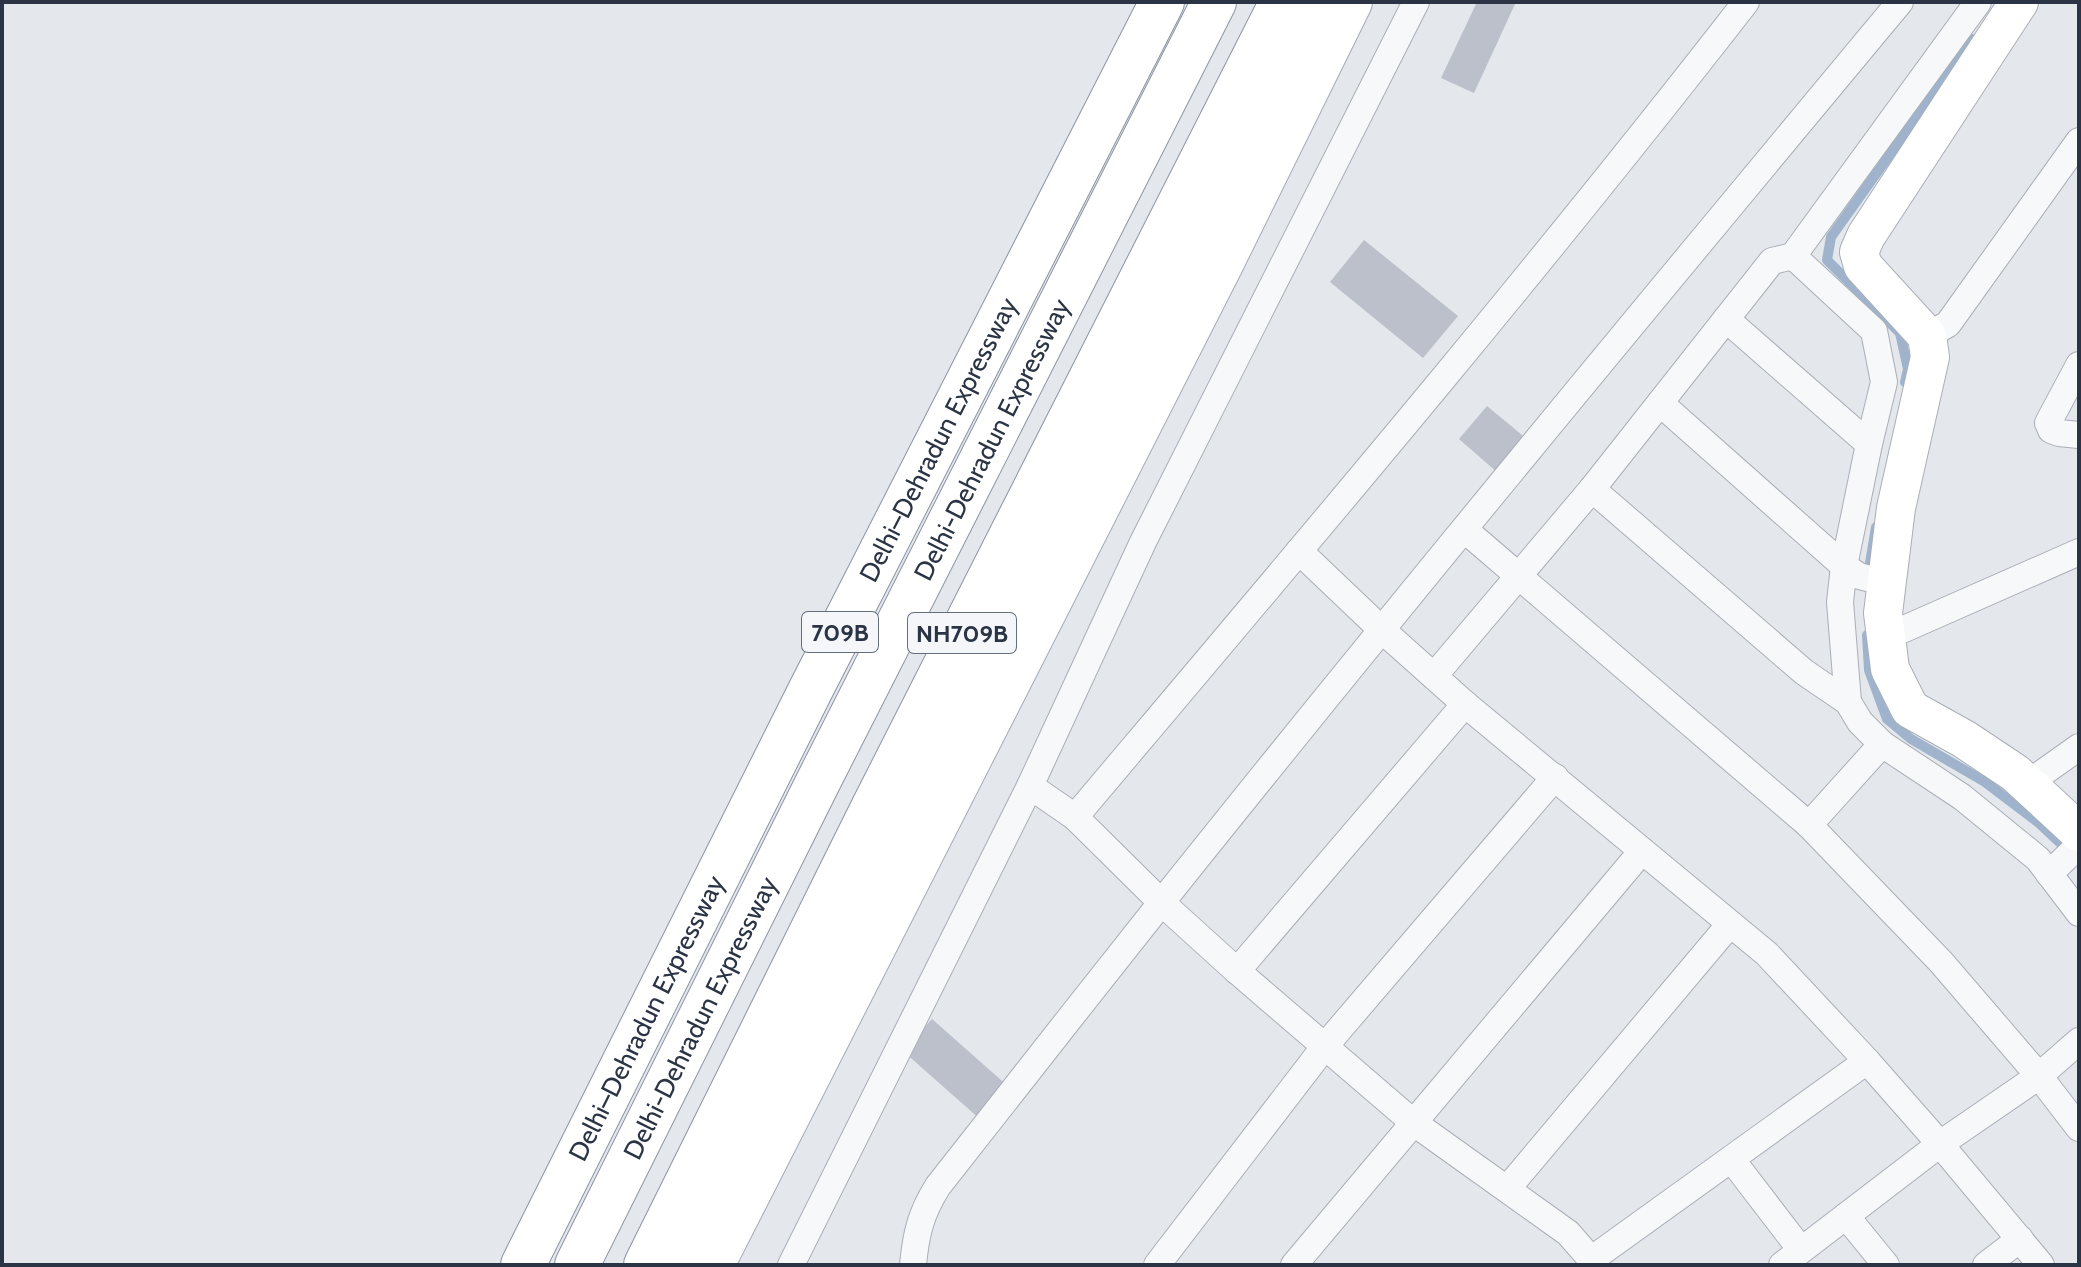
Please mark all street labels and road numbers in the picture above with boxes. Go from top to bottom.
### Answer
street label: Delhi–Dehradun Expressway [853,292,1024,587]
street label: Delhi-Dehradun Expressway [907,293,1077,586]
road number: 709B [802,612,878,652]
road number: NH709B [908,613,1016,653]
street label: Delhi–Dehradun Expressway [562,870,731,1166]
street label: Delhi-Dehradun Expressway [616,871,784,1165]

